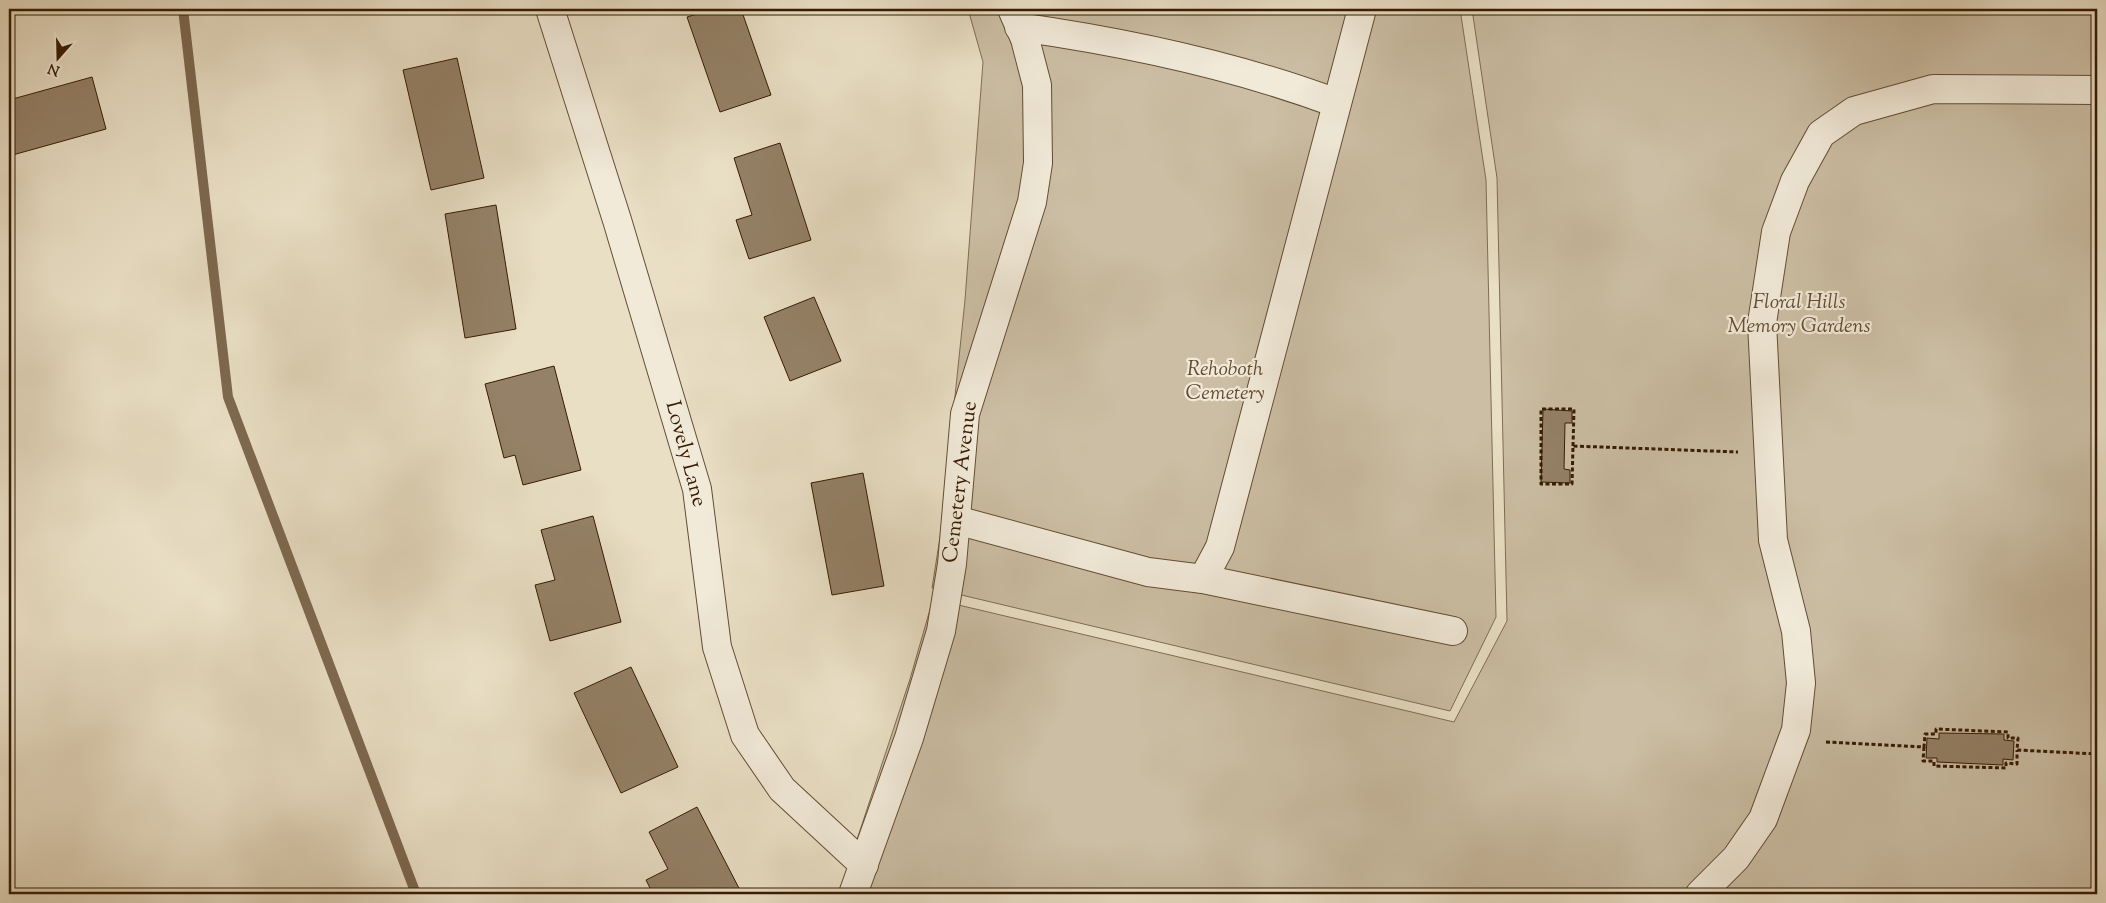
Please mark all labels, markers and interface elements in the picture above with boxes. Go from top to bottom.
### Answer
north arrow [32,32,82,82]
text: N [46,57,63,80]
park label: Floral Hills Memory Gardens [1728,288,1871,342]
park label: Rehoboth Cemetery [1186,355,1264,409]
street label: Lovely Lane [656,398,714,510]
street label: Cemetery Avenue [936,399,986,565]

